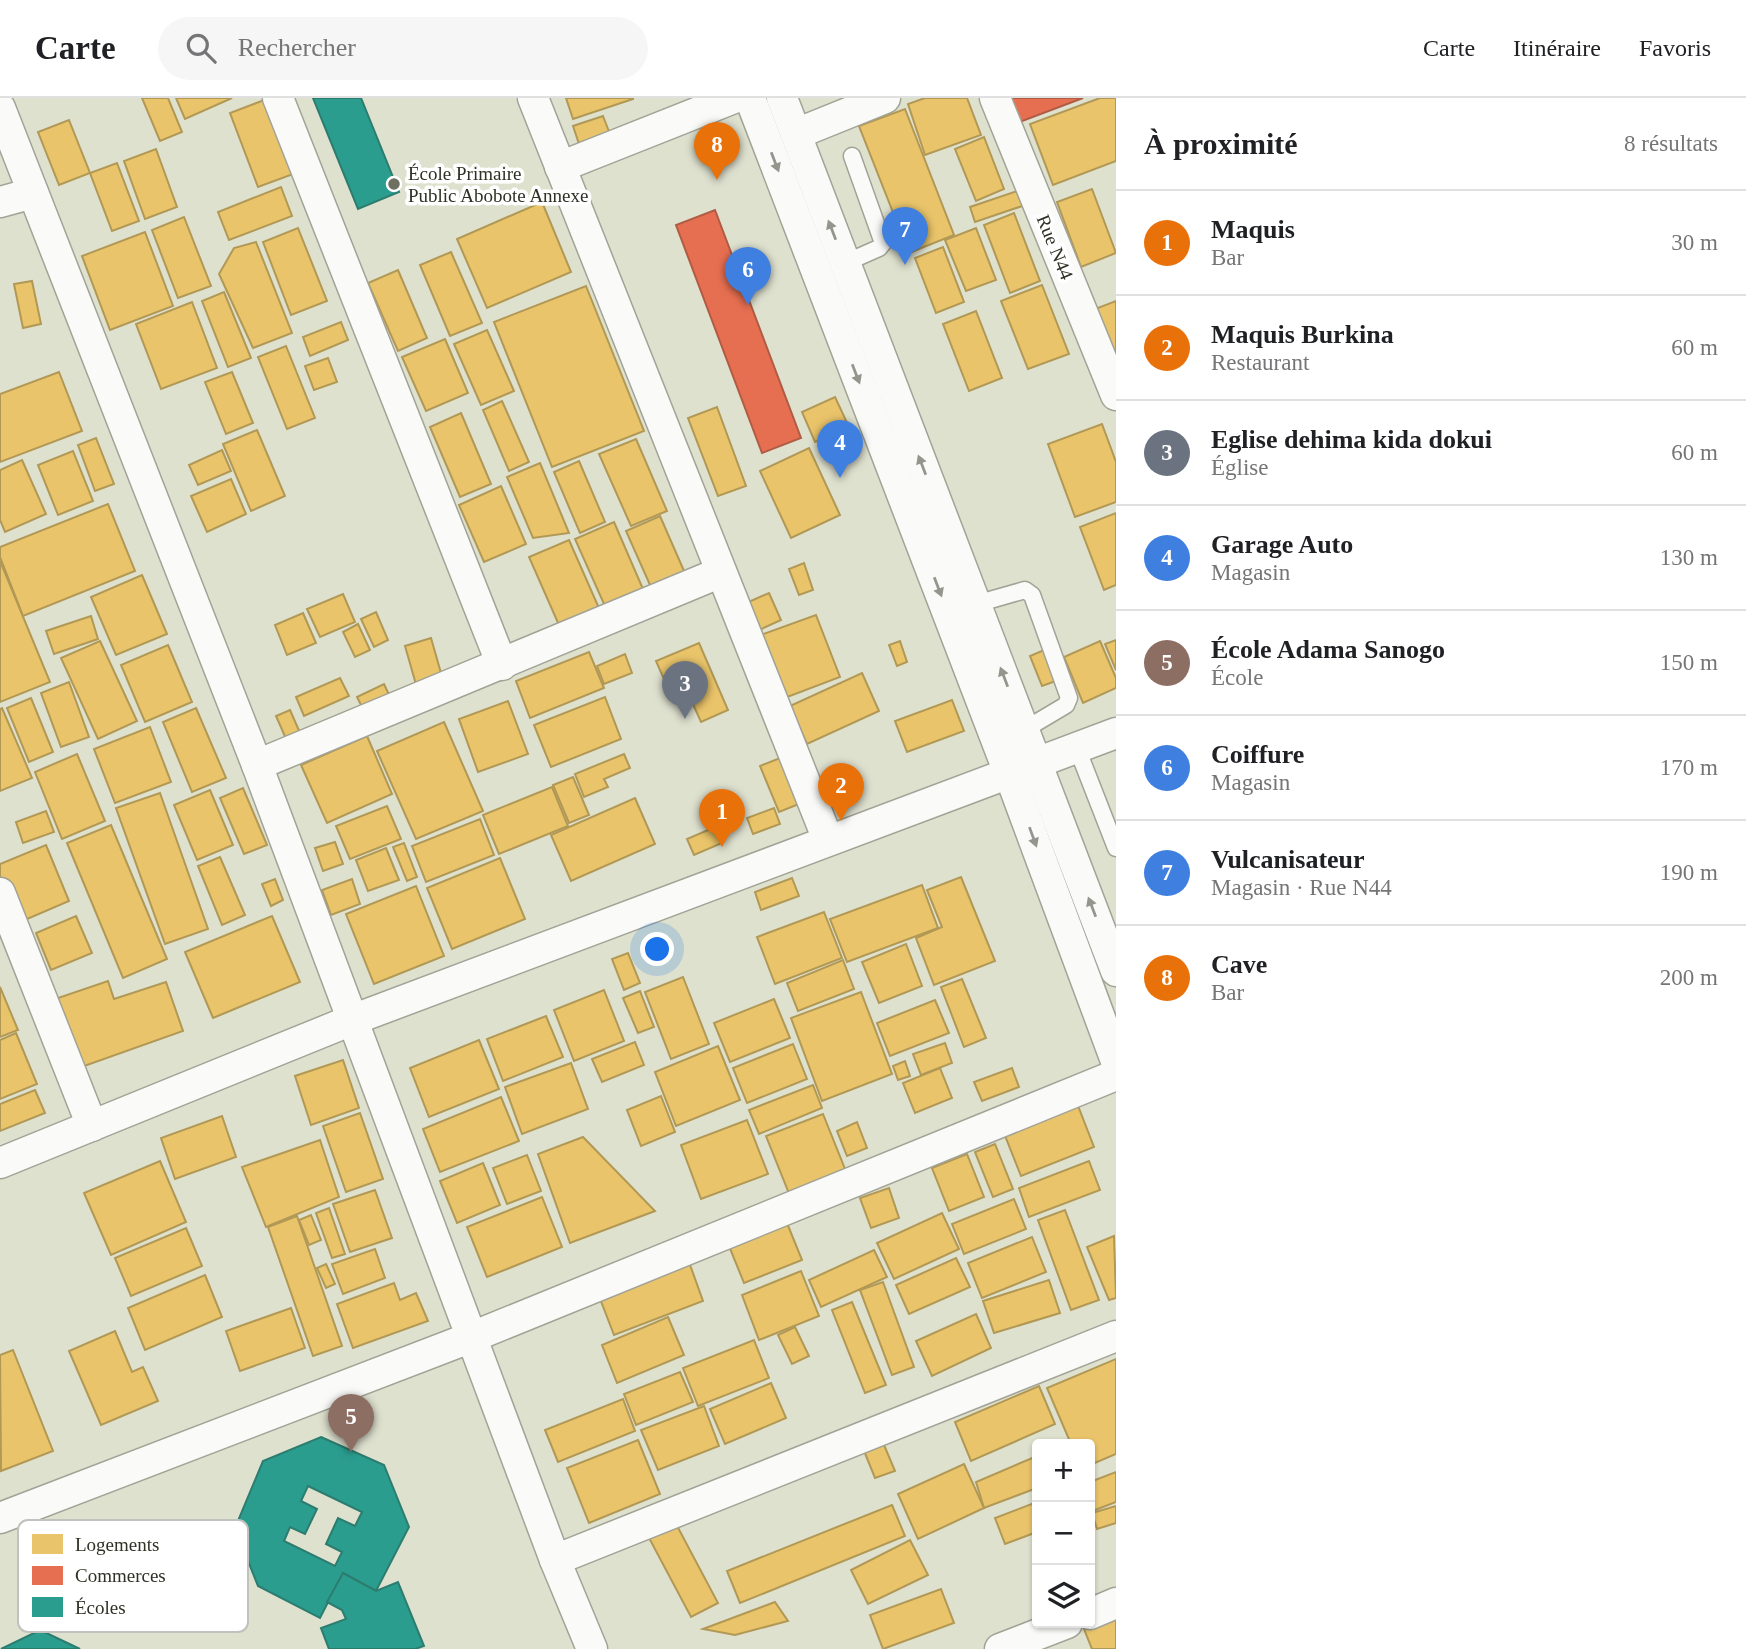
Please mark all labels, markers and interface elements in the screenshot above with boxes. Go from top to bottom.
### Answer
search box [158,17,648,80]
icon: search [182,29,220,67]
text: Carte [35,30,116,66]
text: Rechercher [238,33,356,62]
text: Carte [1423,35,1475,61]
text: Itinéraire [1513,35,1601,61]
text: Favoris [1639,35,1711,61]
pin: 8 [694,122,740,180]
text: À proximité [1144,127,1298,160]
text: 8 résultats [1624,131,1718,156]
one-way arrow [769,151,780,172]
place label: École Primaire Public Abobote Annexe [408,163,588,206]
marker: École Primaire Public Abobote Annexe [386,176,402,192]
pin: 7 [882,207,928,265]
street label: Rue N44 [1033,212,1078,283]
text: Maquis [1211,215,1295,244]
one-way arrow [827,219,838,240]
text: 1 [1161,230,1173,255]
text: 30 m [1671,230,1718,255]
text: Bar [1211,245,1244,270]
pin: 6 [725,247,771,305]
text: Maquis Burkina [1211,320,1394,349]
text: 2 [1161,335,1173,360]
text: 60 m [1671,335,1718,360]
text: Restaurant [1211,350,1309,375]
one-way arrow [851,364,862,385]
pin: 4 [817,420,863,478]
text: Eglise dehima kida dokui [1211,425,1492,454]
text: 3 [1161,440,1173,465]
text: 60 m [1671,440,1718,465]
one-way arrow [917,454,928,475]
text: Église [1211,455,1269,480]
text: Garage Auto [1211,530,1353,559]
text: 4 [1161,545,1173,570]
text: 130 m [1660,545,1718,570]
text: Magasin [1211,560,1290,585]
one-way arrow [932,576,943,597]
text: École Adama Sanogo [1211,635,1445,664]
text: 5 [1161,650,1173,675]
text: 150 m [1660,650,1718,675]
pin: 3 [662,661,708,719]
text: École [1211,665,1263,690]
one-way arrow [998,667,1009,688]
text: Coiffure [1211,740,1304,769]
text: 6 [1161,755,1173,780]
text: 170 m [1660,755,1718,780]
pin: 2 [818,763,864,821]
text: Magasin [1211,770,1290,795]
pin: 1 [699,789,745,847]
one-way arrow [1028,826,1039,847]
text: Vulcanisateur [1211,845,1365,874]
text: 7 [1161,860,1173,885]
text: 190 m [1660,860,1718,885]
text: Magasin · Rue N44 [1211,875,1392,900]
one-way arrow [1086,897,1097,918]
your location [640,932,674,966]
text: Cave [1211,950,1267,979]
text: 8 [1161,965,1173,990]
text: 200 m [1660,965,1718,990]
text: Bar [1211,980,1244,1005]
pin: 5 [328,1394,374,1452]
map controls [1032,1439,1095,1628]
button: + [1032,1439,1095,1502]
button: − [1032,1502,1095,1565]
legend [18,1520,248,1632]
text: Logements [75,1534,159,1555]
text: Commerces [75,1565,166,1586]
button: layers [1032,1565,1095,1628]
text: Écoles [75,1597,126,1618]

